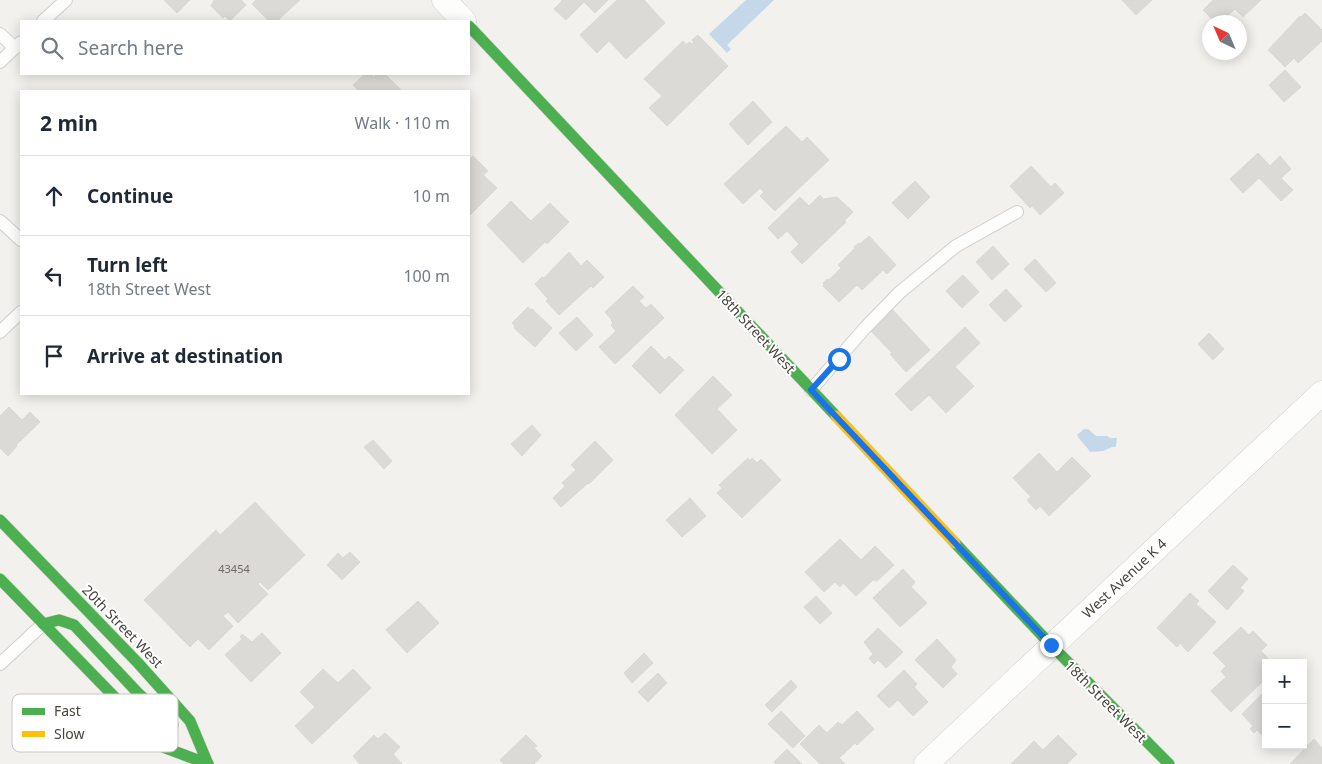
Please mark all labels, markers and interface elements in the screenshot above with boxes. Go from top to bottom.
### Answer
north arrow [1202,15,1247,60]
search box [20,20,470,75]
icon: search [38,34,66,62]
text: Search here [78,35,184,61]
text: 2 min [40,109,98,137]
text: Walk · 110 m [355,112,450,134]
icon: ahead [40,182,68,210]
text: Continue [87,183,173,209]
text: 10 m [413,185,450,207]
text: Turn left [87,252,168,278]
icon: left [40,262,68,290]
text: 100 m [403,265,450,287]
text: 18th Street West [87,278,211,300]
street label: 18th Street West [712,285,800,377]
icon: arrive [40,342,68,370]
text: Arrive at destination [87,343,283,369]
route start [828,348,851,371]
street label: West Avenue K 4 [1078,534,1170,622]
house number: 43454 [218,561,250,576]
street label: 20th Street West [78,580,168,672]
route end [1040,634,1063,657]
street label: 18th Street West [1061,656,1151,746]
map controls [1262,659,1307,749]
button: + [1262,659,1307,704]
legend [12,694,178,752]
text: Fast [54,701,81,720]
button: − [1262,704,1307,749]
text: Slow [54,724,85,743]

